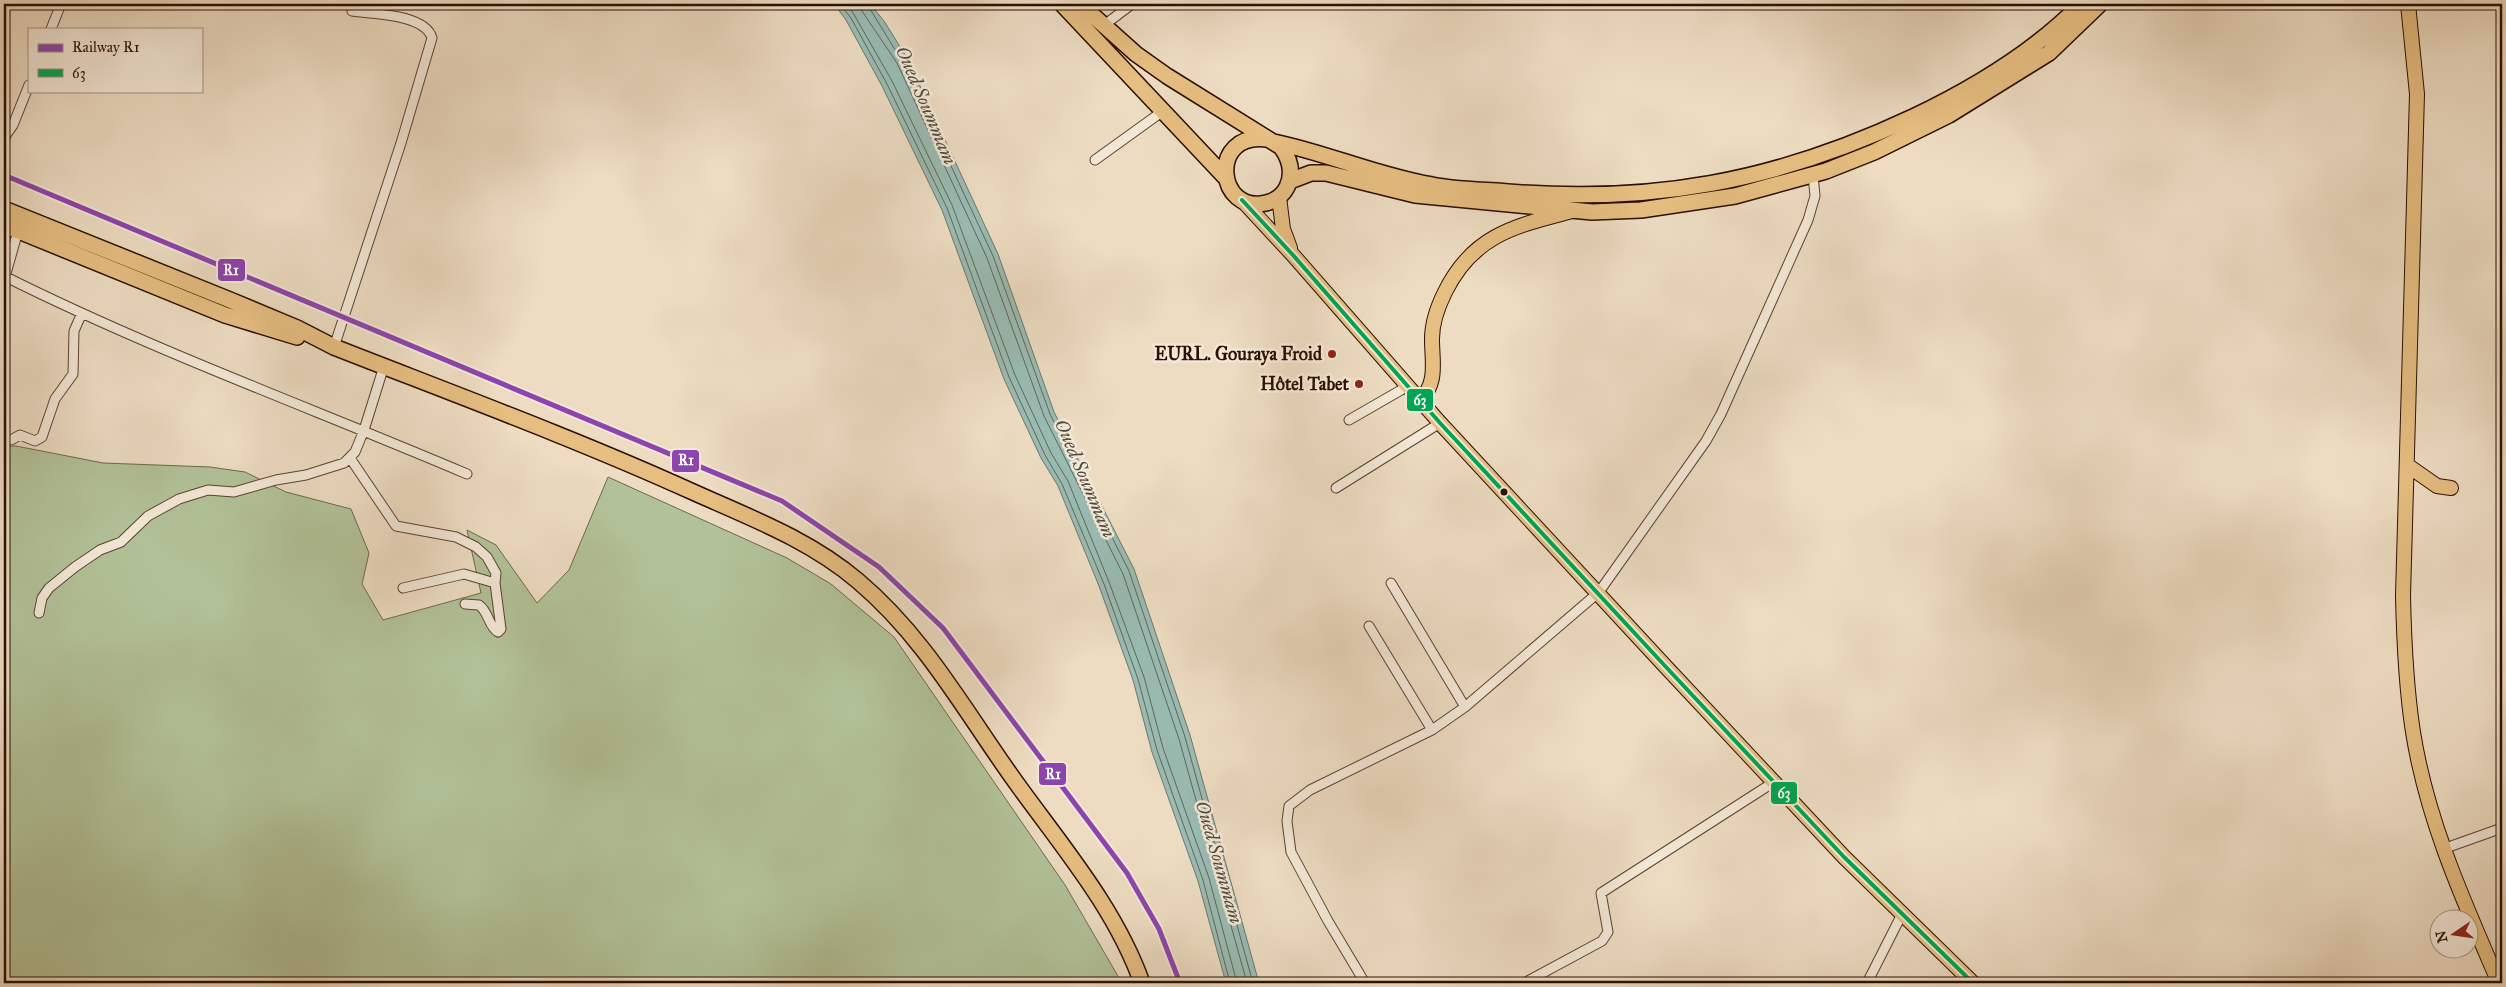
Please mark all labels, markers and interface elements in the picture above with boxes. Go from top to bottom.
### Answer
legend [28,28,202,92]
text: Railway R1 [72,38,140,56]
water label: Oued Soummam [891,42,962,168]
text: 63 [72,64,86,82]
line badge: R1 [217,258,246,282]
text: R1 [223,262,239,279]
place label: EURL. Gouraya Froid [1154,343,1323,366]
marker: EURL. Gouraya Froid [1326,348,1338,360]
place label: Hôtel Tabet [1260,373,1350,395]
marker: Hôtel Tabet [1353,378,1365,390]
line badge: 63 [1406,388,1434,412]
text: 63 [1414,392,1427,410]
water label: Oued Soummam [1050,415,1121,541]
line badge: R1 [671,449,700,473]
text: R1 [678,452,694,469]
unlabelled marker [1499,487,1509,497]
line badge: R1 [1038,762,1067,786]
text: R1 [1045,766,1061,783]
line badge: 63 [1770,781,1798,805]
text: 63 [1778,785,1791,803]
water label: Oued Soummam [1191,798,1248,926]
north arrow [2428,910,2478,960]
text: N [2432,929,2451,945]

